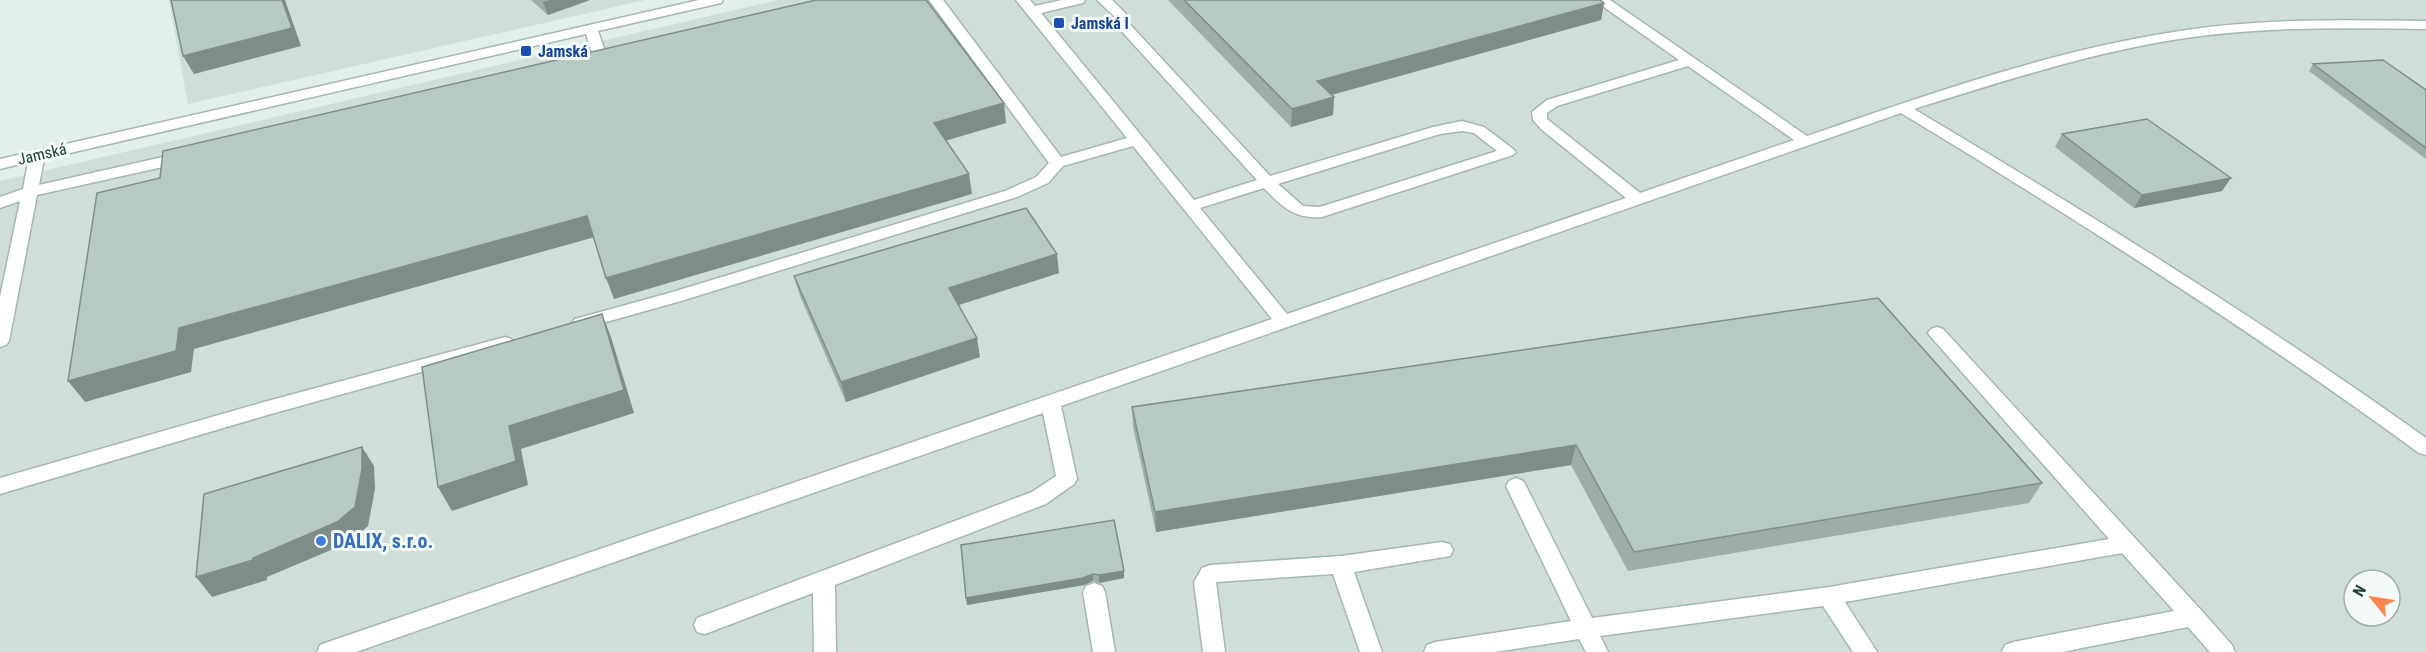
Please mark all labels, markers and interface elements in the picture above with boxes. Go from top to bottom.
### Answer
place label: Jamská I [1071,14,1129,33]
marker: Jamská I [1052,16,1066,30]
place label: Jamská [538,42,588,61]
marker: Jamská [519,44,533,58]
street label: Jamská [16,139,68,169]
place label: DALIX, s.r.o. [333,529,433,553]
marker: DALIX, s.r.o. [314,534,328,548]
north arrow [2342,568,2402,628]
text: N [2349,582,2370,600]

